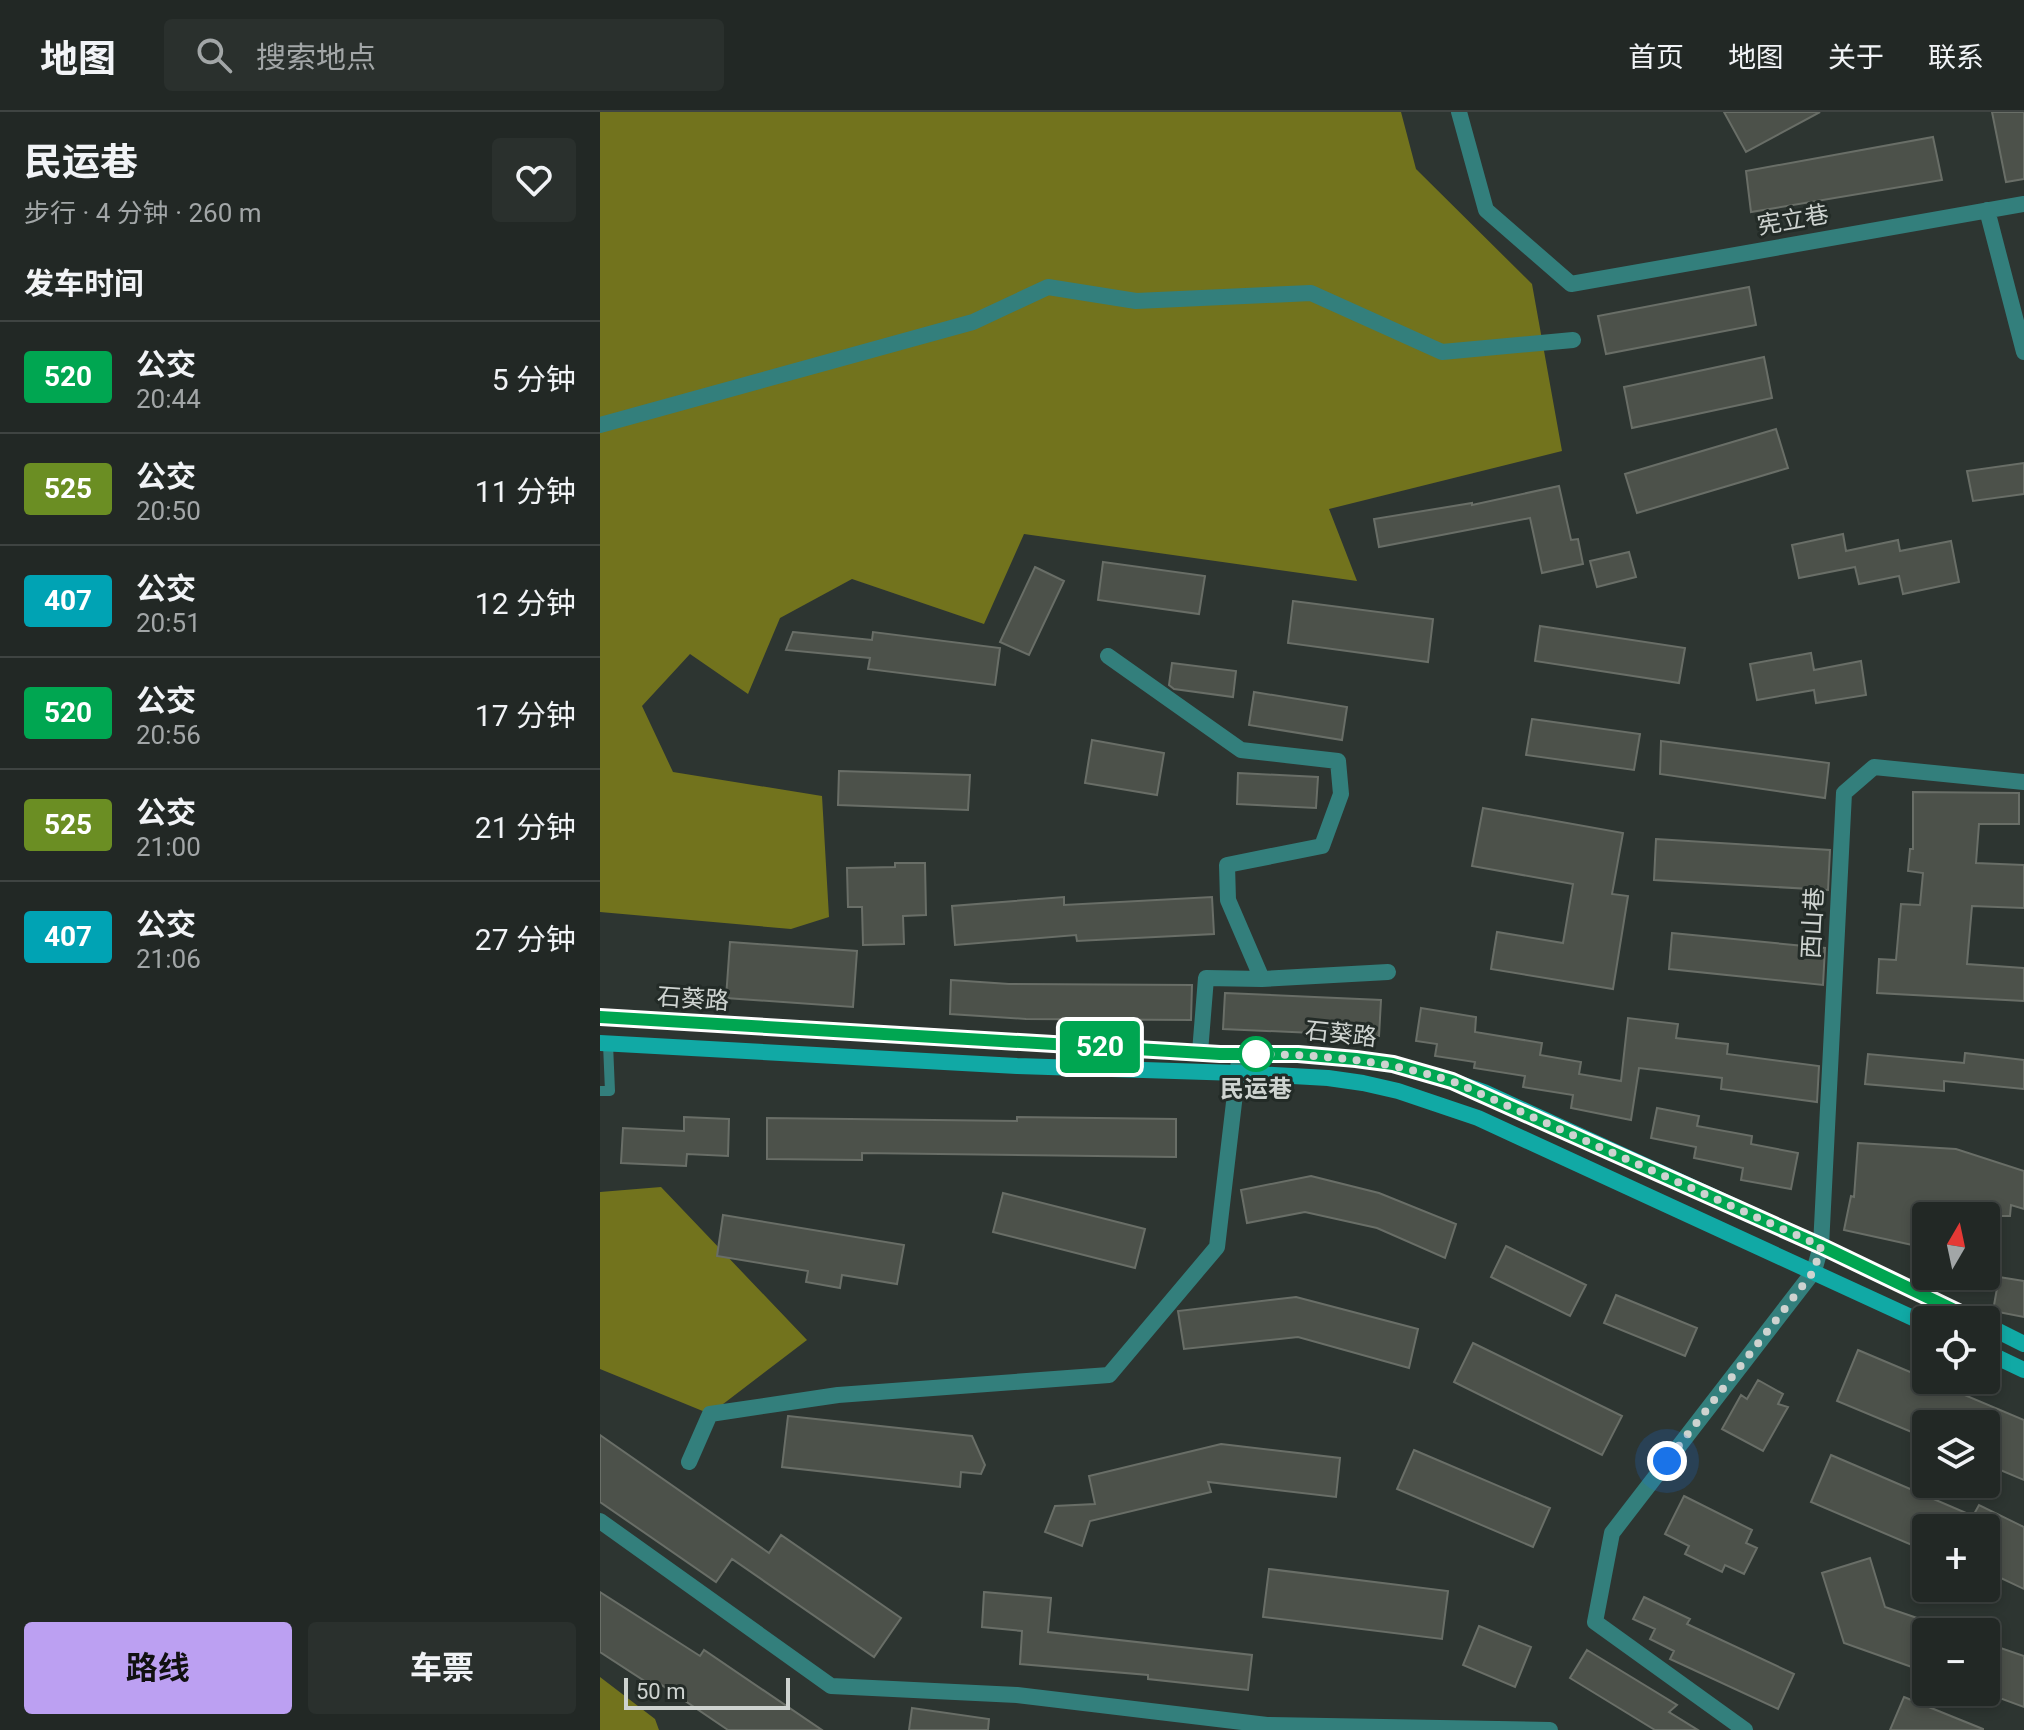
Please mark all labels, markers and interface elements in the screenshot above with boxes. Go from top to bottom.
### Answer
search box [164,19,724,91]
icon: search [192,33,236,77]
text: 地图 [40,37,116,81]
text: 搜索地点 [256,40,376,75]
text: 首页 [1628,41,1684,74]
text: 地图 [1728,41,1784,74]
text: 关于 [1828,41,1884,74]
text: 联系 [1928,41,1984,74]
button: heart [492,138,576,222]
text: 民运巷 [24,140,138,184]
text: 步行 · 4 分钟 · 260 m [24,198,262,228]
street label: 宪立巷 [1755,200,1831,240]
text: 发车时间 [24,266,144,301]
text: 公交 [136,347,196,382]
text: 520 [44,360,92,393]
text: 5 分钟 [492,362,576,397]
text: 20:44 [136,384,201,414]
text: 公交 [136,459,196,494]
text: 525 [44,472,92,505]
text: 11 分钟 [475,474,576,509]
text: 20:50 [136,496,201,526]
text: 公交 [136,571,196,606]
text: 407 [44,584,92,617]
text: 12 分钟 [475,586,576,621]
text: 20:51 [136,608,201,638]
text: 公交 [136,683,196,718]
text: 520 [44,696,92,729]
text: 17 分钟 [475,698,576,733]
text: 20:56 [136,720,201,750]
text: 公交 [136,795,196,830]
text: 525 [44,808,92,841]
text: 21 分钟 [475,810,576,845]
text: 21:00 [136,832,201,862]
street label: 西山巷 [1797,886,1829,960]
text: 公交 [136,907,196,942]
text: 407 [44,920,92,953]
text: 27 分钟 [475,922,576,957]
text: 21:06 [136,944,201,974]
street label: 石葵路 [656,983,730,1015]
street label: 石葵路 [1304,1016,1378,1052]
line badge: 520 [1054,1021,1146,1073]
text: 520 [1076,1030,1124,1063]
marker: 民运巷 [1239,1037,1273,1071]
place label: 民运巷 [1220,1075,1292,1103]
north arrow [1912,1202,2000,1290]
map controls [1912,1202,2000,1706]
button: locate [1912,1306,2000,1394]
button: layers [1912,1410,2000,1498]
your location [1647,1441,1687,1481]
button: + [1912,1514,2000,1602]
button: − [1912,1618,2000,1706]
button: 路线 [24,1622,292,1714]
button: 车票 [308,1622,576,1714]
scale bar [624,1674,790,1710]
text: 50 m [636,1679,685,1704]

